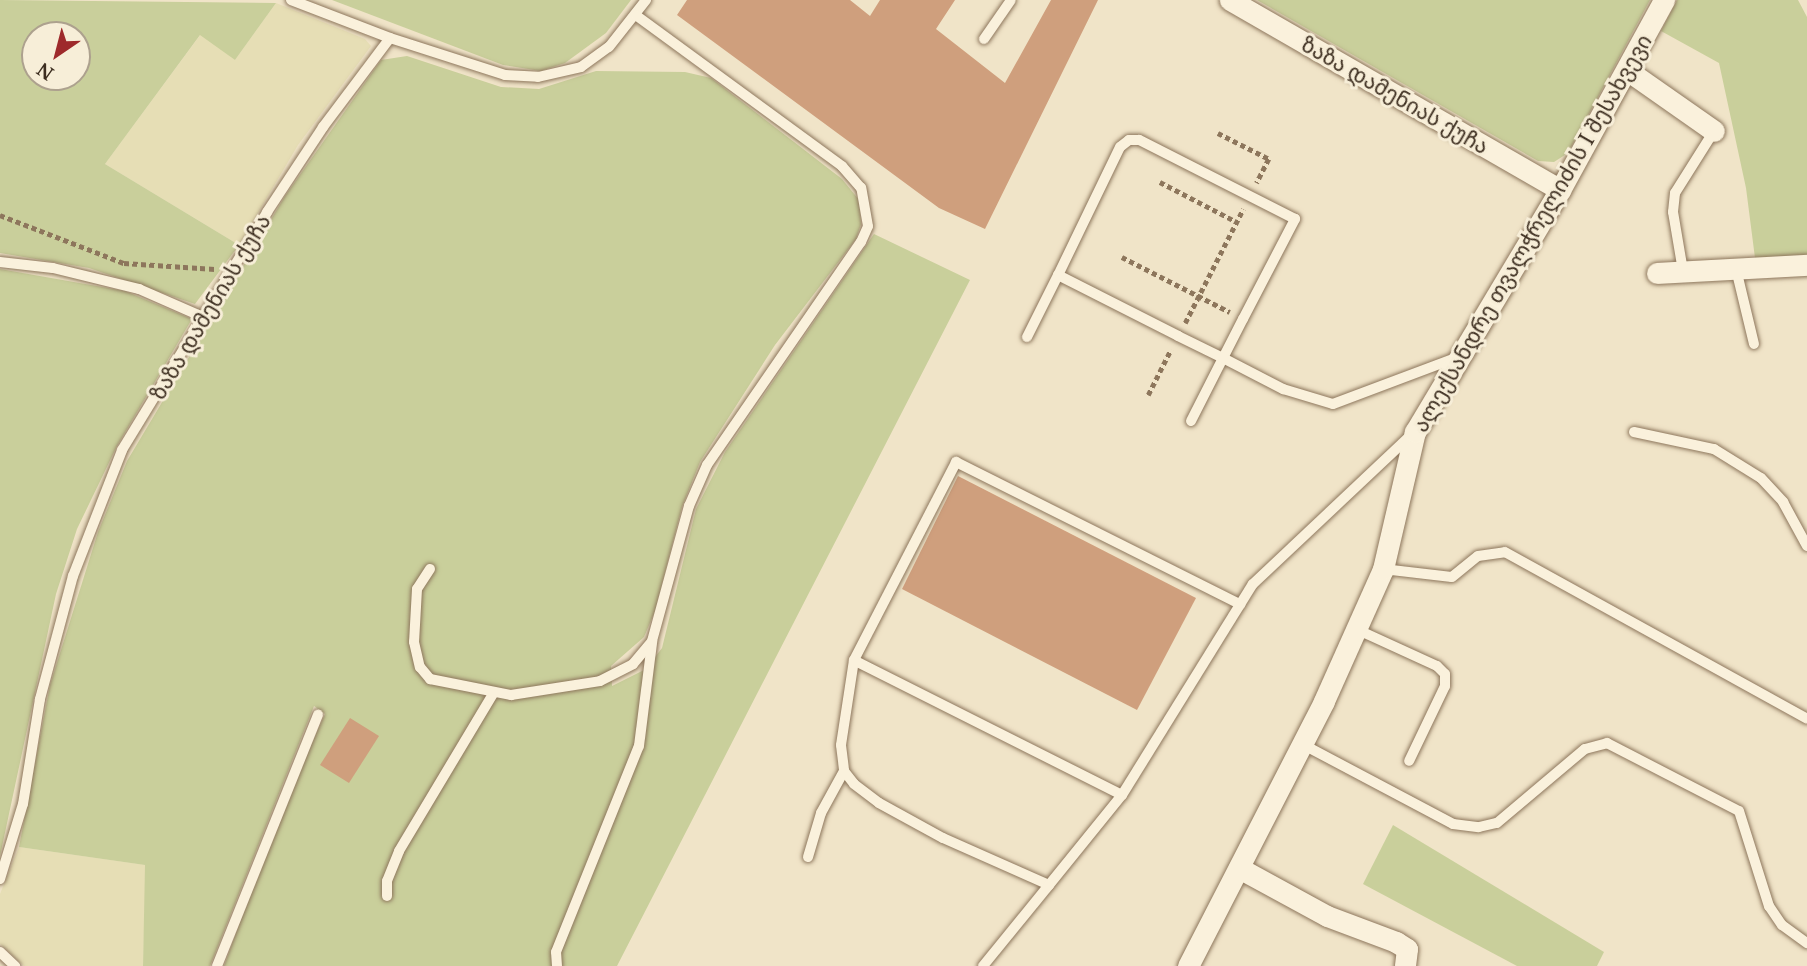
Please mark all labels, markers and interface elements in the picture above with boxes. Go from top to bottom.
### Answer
north arrow [21,21,91,91]
street label: ალექსანდრე თვალჭრელიძის I შესახვევი [1407,30,1657,436]
street label: ზაზა დამენიას ქუჩა [1297,31,1493,159]
text: N [32,57,59,87]
street label: ზაზა დამენიას ქუჩა [145,210,275,404]

